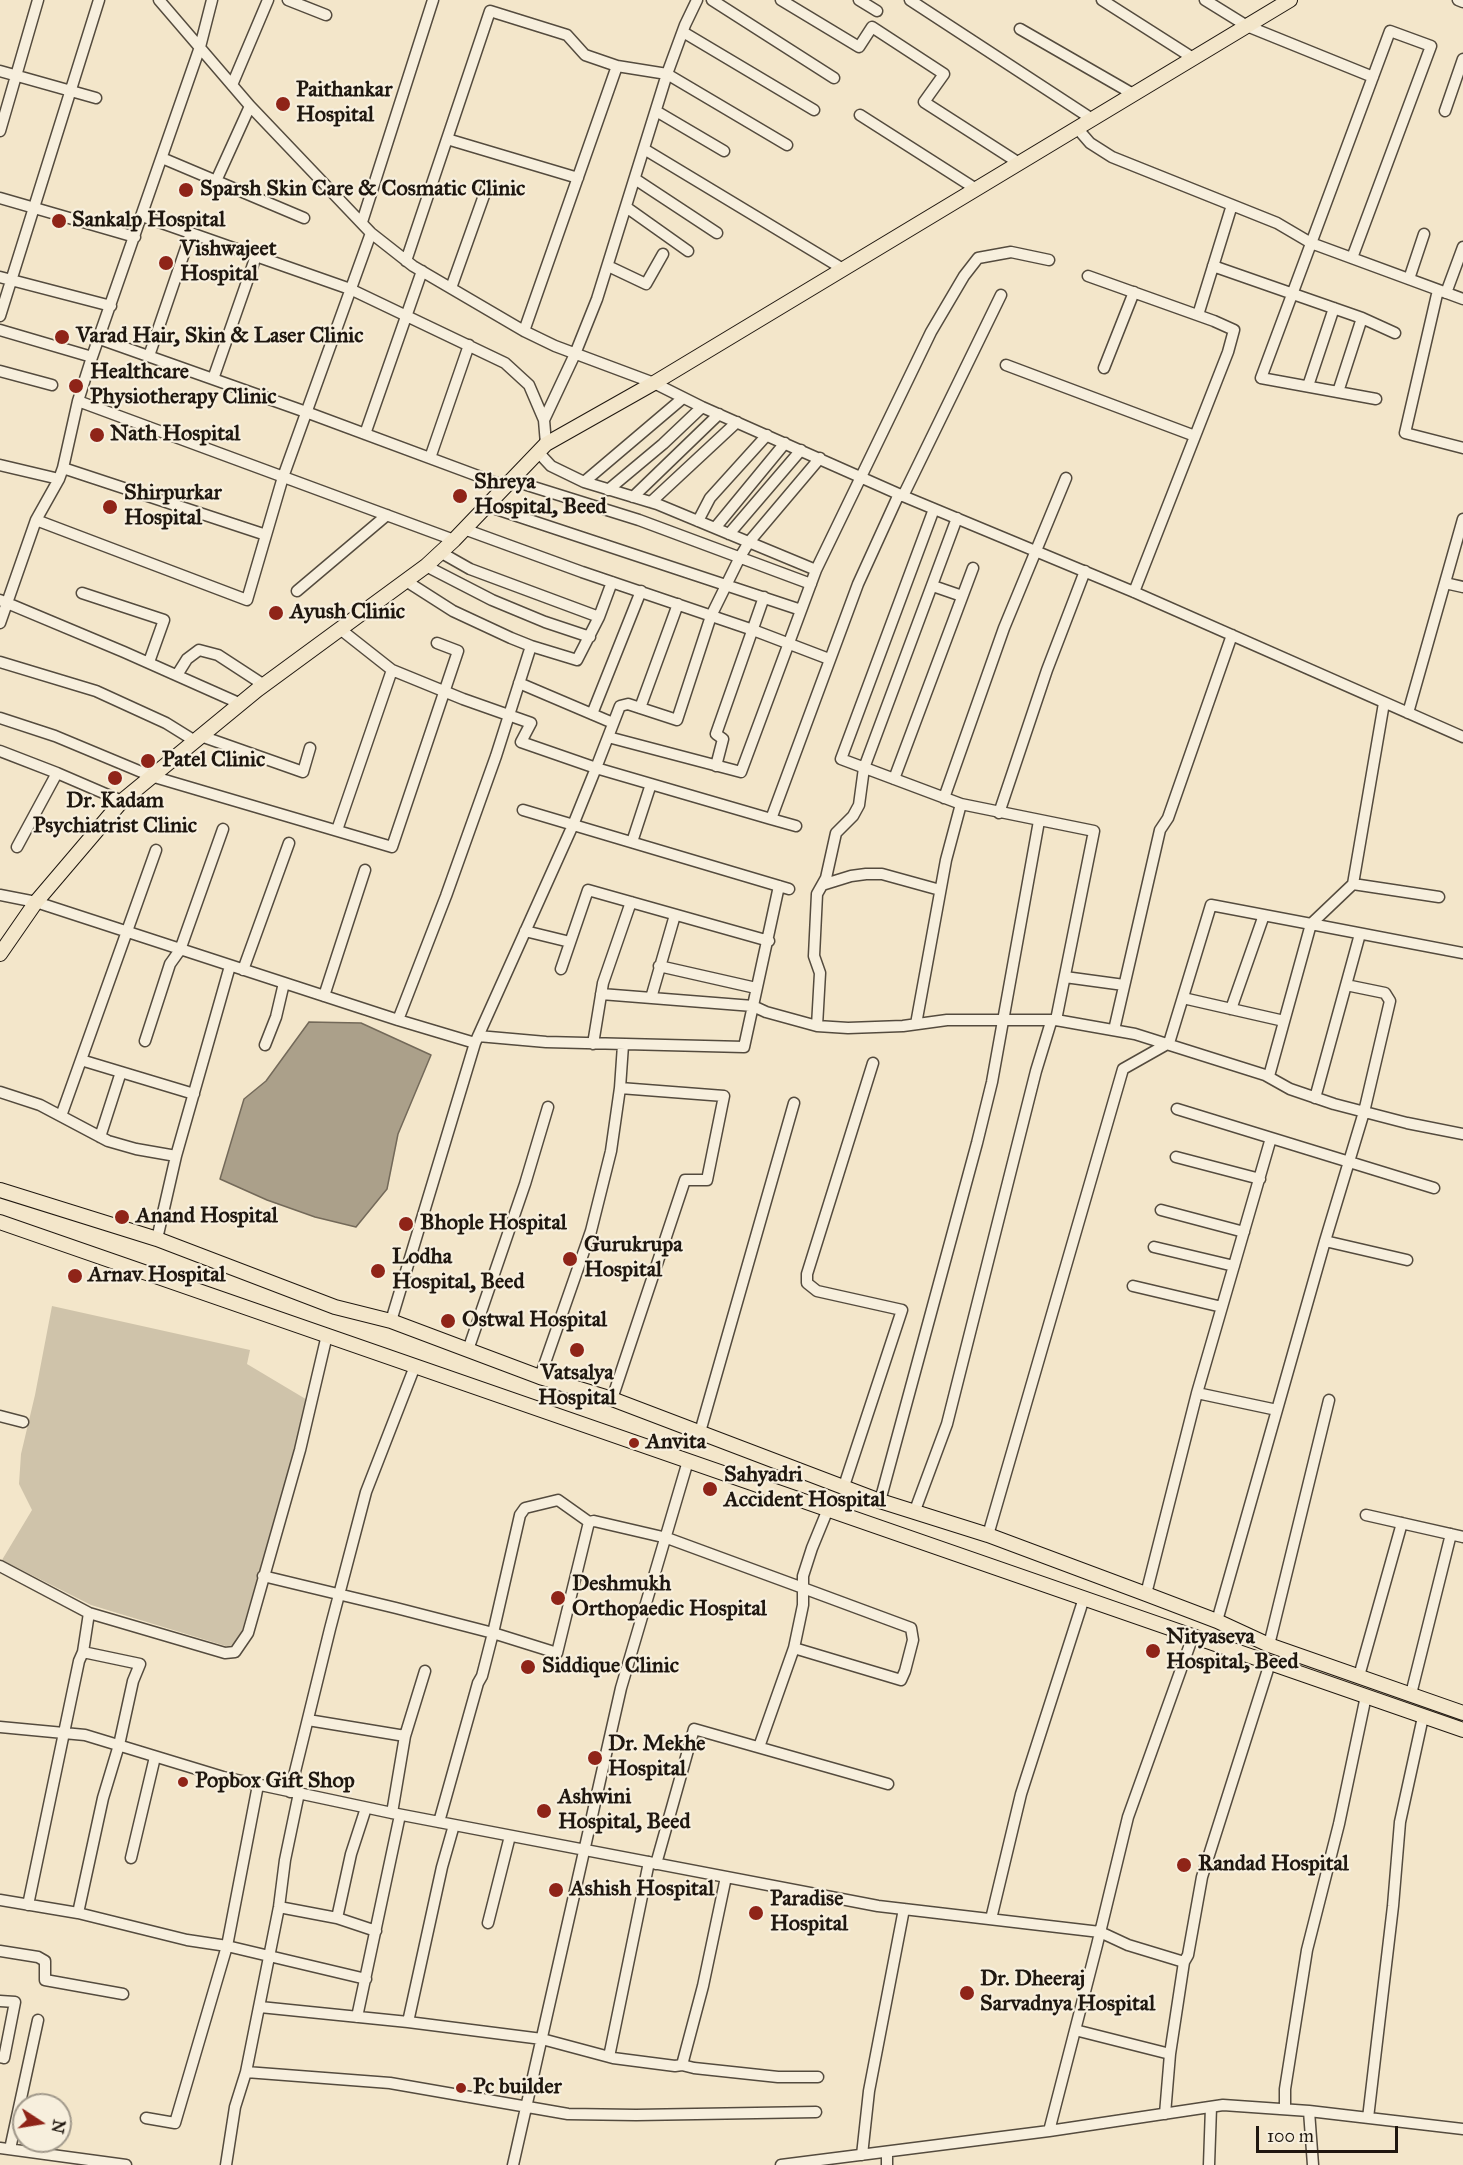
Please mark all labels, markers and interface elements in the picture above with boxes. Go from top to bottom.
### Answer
place label: Paithankar Hospital [296,78,392,130]
marker: Paithankar Hospital [274,95,292,113]
place label: Sparsh Skin Care & Cosmatic Clinic [200,177,525,203]
marker: Sparsh Skin Care & Cosmatic Clinic [177,181,195,199]
place label: Sankalp Hospital [72,208,225,234]
marker: Sankalp Hospital [50,212,68,230]
place label: Vishwajeet Hospital [180,237,276,288]
marker: Vishwajeet Hospital [157,254,175,272]
place label: Varad Hair, Skin & Laser Clinic [76,324,364,350]
marker: Varad Hair, Skin & Laser Clinic [53,328,71,346]
place label: Healthcare Physiotherapy Clinic [90,360,277,412]
marker: Healthcare Physiotherapy Clinic [67,377,85,395]
place label: Nath Hospital [110,422,240,448]
marker: Nath Hospital [88,426,106,444]
place label: Shreya Hospital, Beed [474,470,606,522]
place label: Shirpurkar Hospital [124,481,222,532]
marker: Shreya Hospital, Beed [451,487,469,505]
marker: Shirpurkar Hospital [101,498,119,516]
place label: Ayush Clinic [290,600,405,626]
marker: Ayush Clinic [267,604,285,622]
place label: Patel Clinic [162,748,265,774]
marker: Patel Clinic [139,752,157,770]
marker: Dr. Kadam Psychiatrist Clinic [106,769,124,787]
place label: Dr. Kadam Psychiatrist Clinic [33,789,197,840]
place label: Anand Hospital [136,1204,278,1230]
marker: Anand Hospital [113,1208,131,1226]
place label: Bhople Hospital [420,1211,567,1237]
marker: Bhople Hospital [397,1215,415,1233]
place label: Gurukrupa Hospital [584,1233,682,1284]
place label: Lodha Hospital, Beed [392,1245,524,1296]
marker: Gurukrupa Hospital [561,1250,579,1268]
marker: Lodha Hospital, Beed [369,1262,387,1280]
place label: Arnav Hospital [88,1263,225,1289]
marker: Arnav Hospital [66,1267,84,1285]
place label: Ostwal Hospital [462,1308,607,1334]
marker: Ostwal Hospital [439,1312,457,1330]
marker: Vatsalya Hospital [568,1341,586,1359]
place label: Vatsalya Hospital [538,1361,616,1412]
place label: Anvita [646,1430,706,1456]
marker: Anvita [627,1436,641,1450]
place label: Sahyadri Accident Hospital [724,1463,886,1514]
marker: Sahyadri Accident Hospital [701,1480,719,1498]
place label: Deshmukh Orthopaedic Hospital [572,1572,767,1624]
marker: Deshmukh Orthopaedic Hospital [549,1589,567,1607]
place label: Nityaseva Hospital, Beed [1166,1625,1298,1676]
marker: Nityaseva Hospital, Beed [1144,1642,1162,1660]
place label: Siddique Clinic [542,1654,679,1680]
marker: Siddique Clinic [519,1658,537,1676]
place label: Dr. Mekhe Hospital [608,1732,706,1784]
marker: Dr. Mekhe Hospital [586,1749,604,1767]
place label: Popbox Gift Shop [195,1769,355,1795]
marker: Popbox Gift Shop [176,1775,190,1789]
place label: Ashwini Hospital, Beed [558,1785,690,1837]
marker: Ashwini Hospital, Beed [535,1802,553,1820]
place label: Randad Hospital [1198,1852,1349,1878]
marker: Randad Hospital [1175,1856,1193,1874]
place label: Ashish Hospital [570,1877,714,1903]
marker: Ashish Hospital [547,1881,565,1899]
place label: Paradise Hospital [770,1887,848,1939]
marker: Paradise Hospital [747,1904,765,1922]
place label: Dr. Dheeraj Sarvadnya Hospital [980,1967,1155,2018]
marker: Dr. Dheeraj Sarvadnya Hospital [958,1984,976,2002]
place label: Pc builder [473,2075,562,2101]
marker: Pc builder [454,2081,468,2095]
north arrow [12,2093,72,2153]
scale bar [1259,2114,1402,2152]
text: N [47,2118,69,2135]
text: 100 m [1267,2125,1314,2147]

